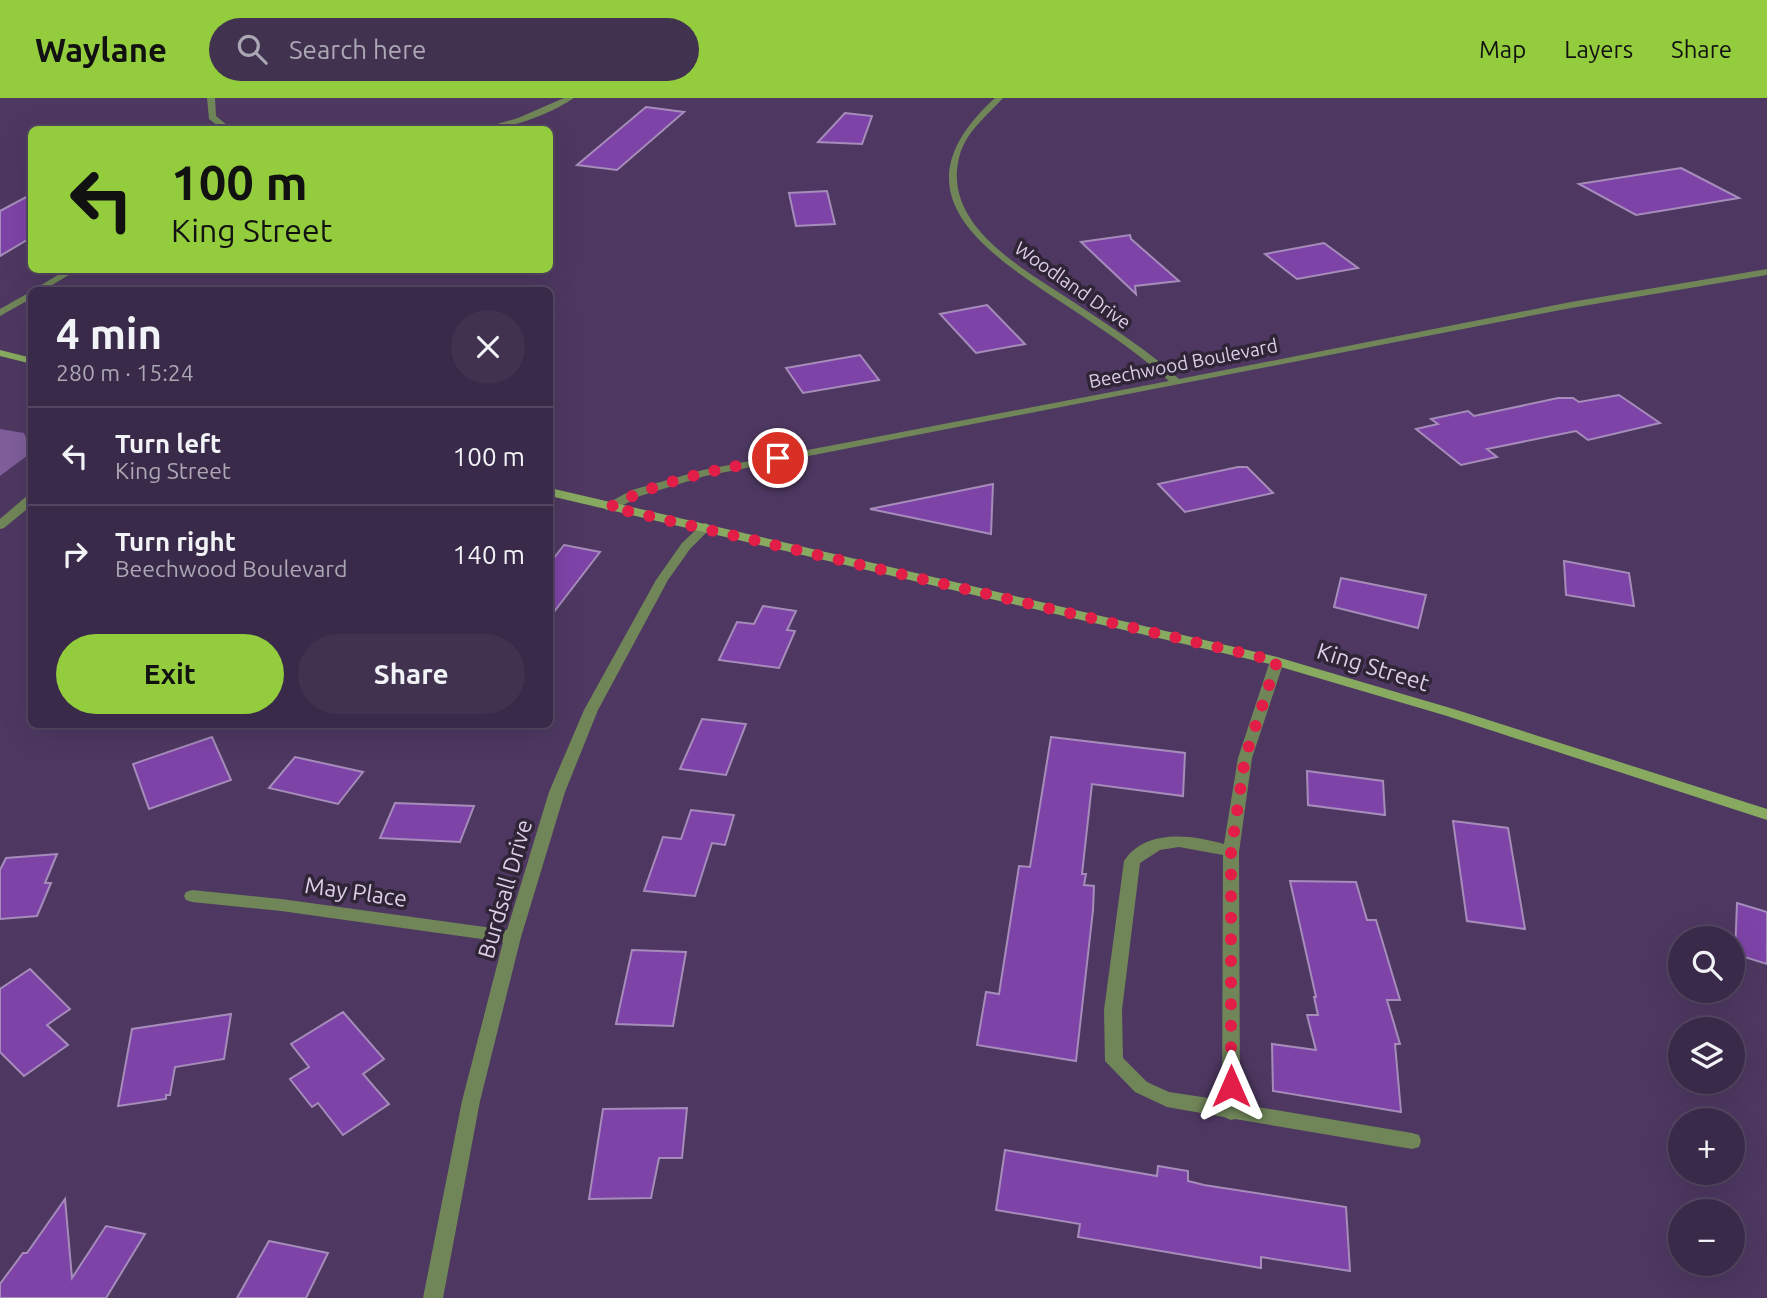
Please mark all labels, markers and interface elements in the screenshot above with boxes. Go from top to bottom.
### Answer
search box [209,18,699,81]
icon: search [233,30,271,68]
text: Waylane [35,31,167,68]
text: Search here [289,35,426,64]
text: Map [1479,36,1526,63]
text: Layers [1564,36,1633,63]
text: Share [1671,36,1732,63]
icon: left [56,154,147,245]
text: 100 m [171,154,308,209]
text: King Street [171,212,332,248]
street label: Woodland Drive [1011,237,1135,333]
text: 4 min [56,310,162,357]
button: close [451,310,525,384]
street label: Beechwood Boulevard [1087,334,1279,392]
text: 280 m · 15:24 [56,360,194,385]
pin [748,428,808,488]
text: Turn left [115,429,221,458]
icon: left [56,437,94,475]
icon: arrive [759,439,797,477]
text: 100 m [453,442,525,471]
text: King Street [115,458,231,483]
text: Turn right [115,527,236,556]
icon: right [56,535,94,573]
text: 140 m [453,540,525,569]
text: Beechwood Boulevard [115,556,347,581]
button: Exit [56,634,284,714]
button: Share [298,634,525,714]
street label: King Street [1314,638,1432,695]
street label: Burdsall Drive [473,816,536,961]
street label: May Place [303,872,409,911]
map controls [1668,926,1745,1276]
button: search [1668,926,1745,1003]
button: layers [1668,1017,1745,1094]
position arrow [1194,1049,1268,1123]
button: + [1668,1108,1745,1185]
button: − [1668,1199,1745,1276]

